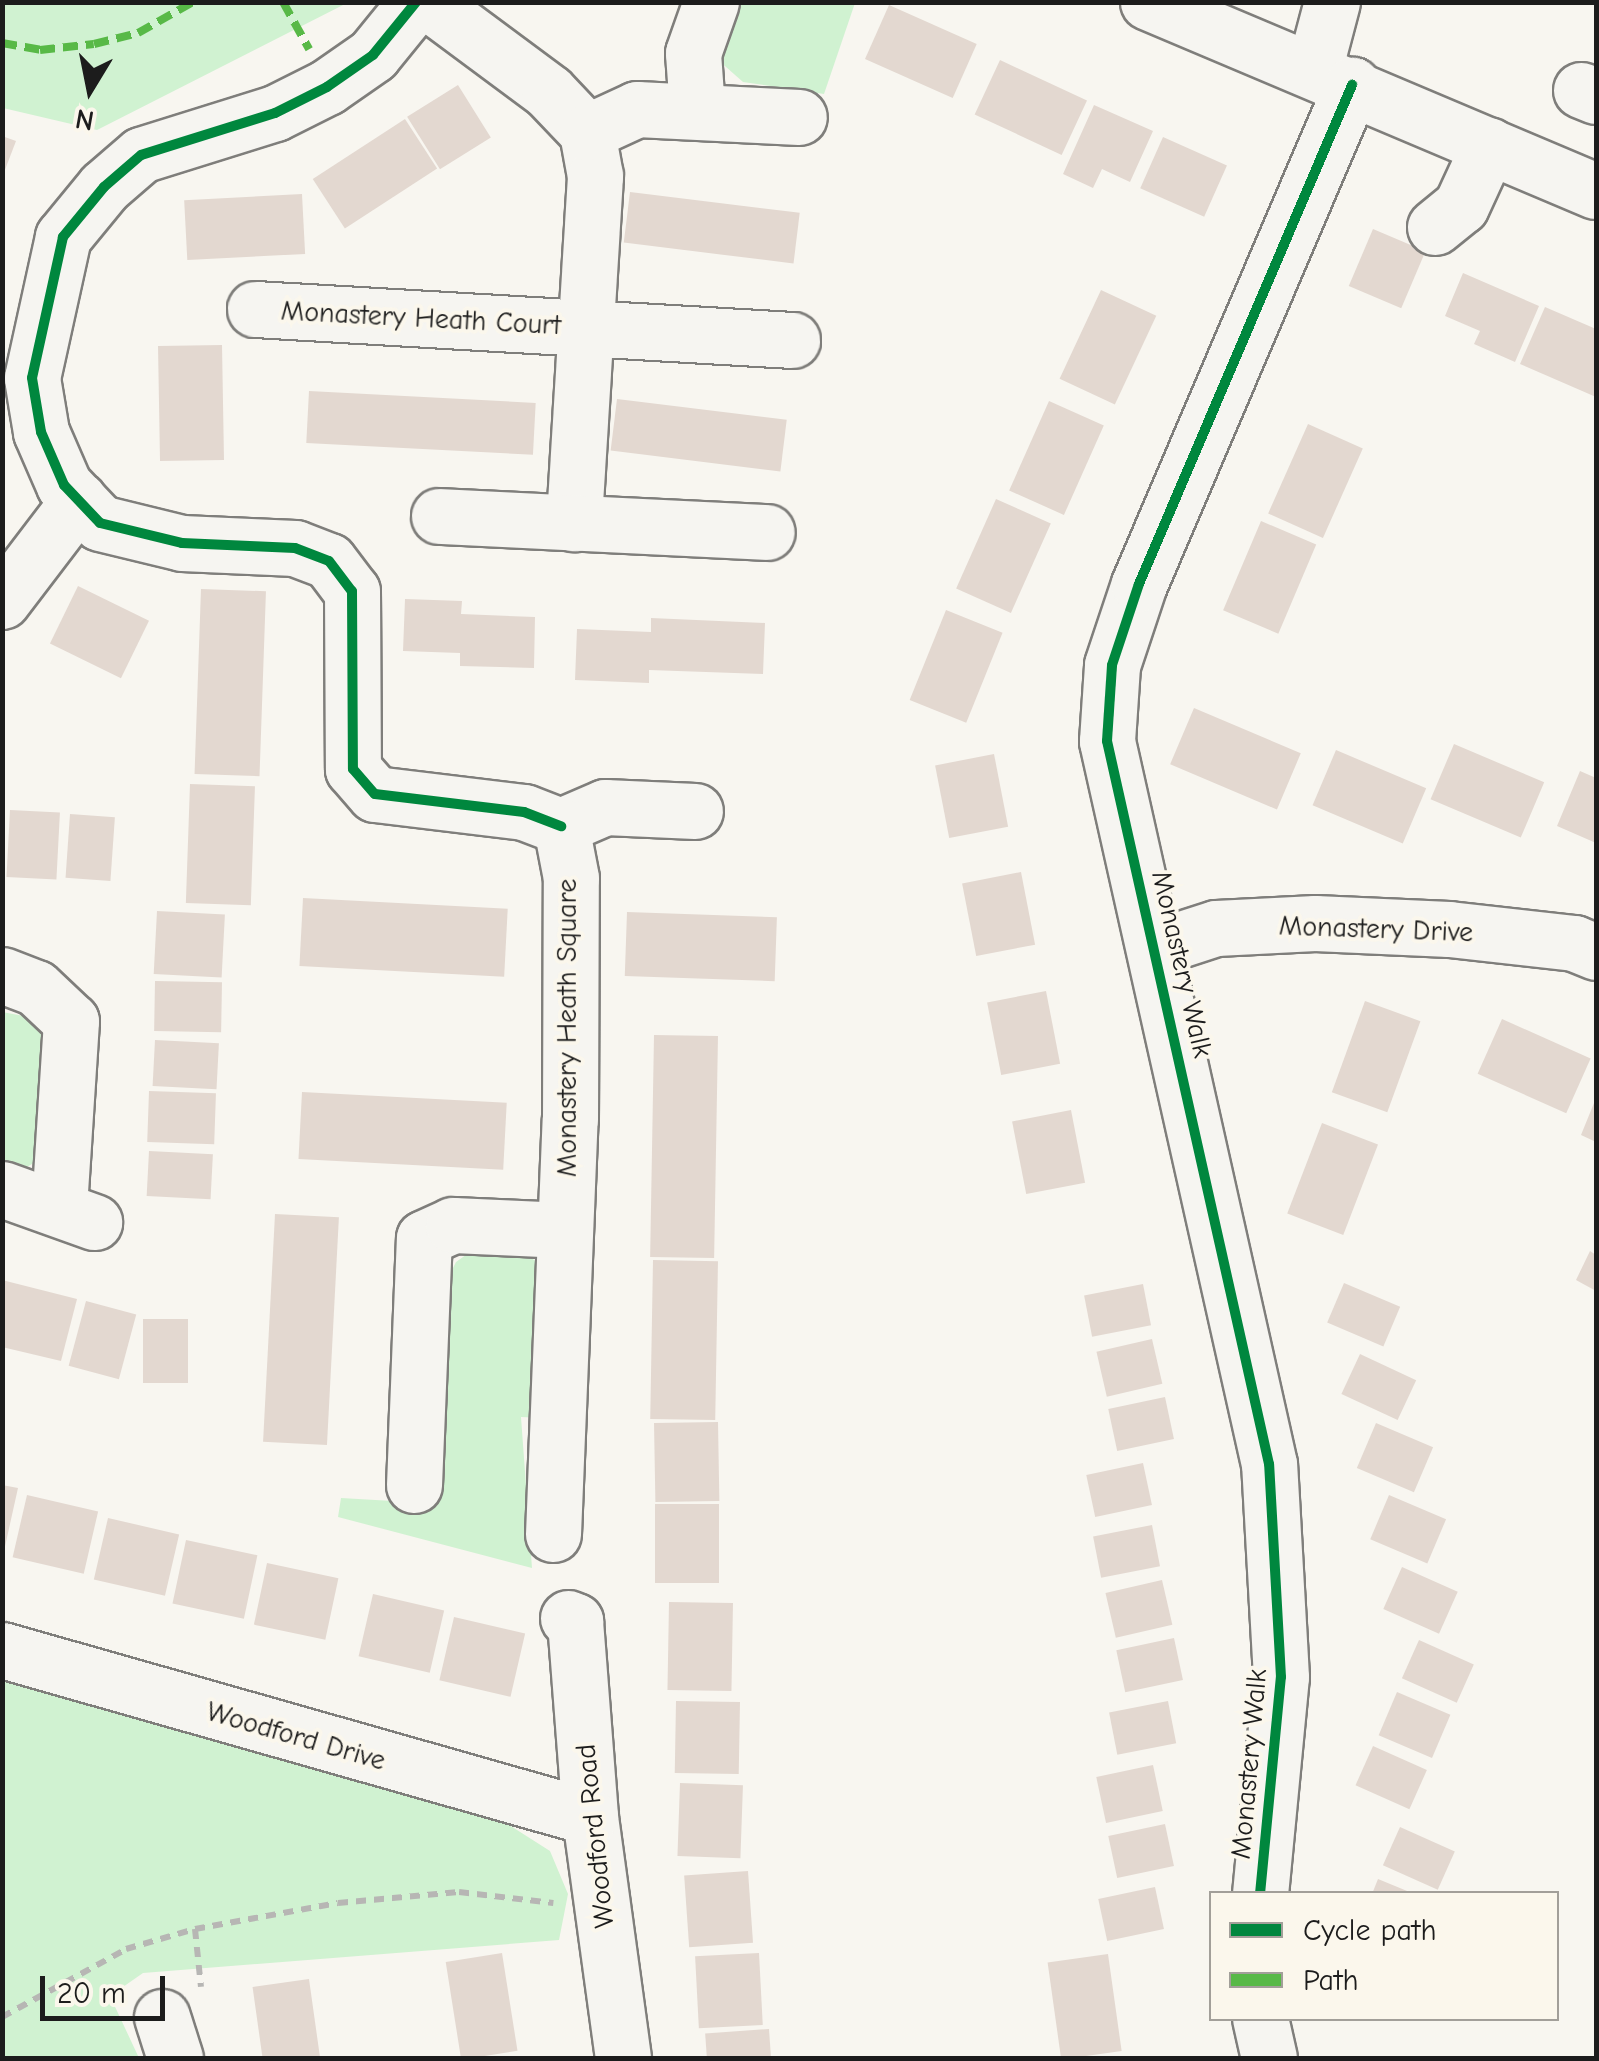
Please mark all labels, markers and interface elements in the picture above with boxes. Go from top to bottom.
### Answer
north arrow [40,40,140,140]
text: N [73,102,97,137]
street label: Monastery Heath Court [280,294,562,342]
street label: Monastery Walk [1144,867,1220,1061]
street label: Monastery Heath Square [550,879,584,1177]
street label: Monastery Drive [1278,909,1474,949]
street label: Monastery Walk [1224,1668,1274,1860]
street label: Woodford Drive [203,1694,389,1778]
street label: Woodford Road [569,1742,621,1930]
legend [1209,1891,1559,2021]
text: Cycle path [1303,1913,1437,1948]
scale bar [45,1956,170,2018]
text: Path [1303,1963,1359,1998]
text: 20 m [57,1976,126,2011]

